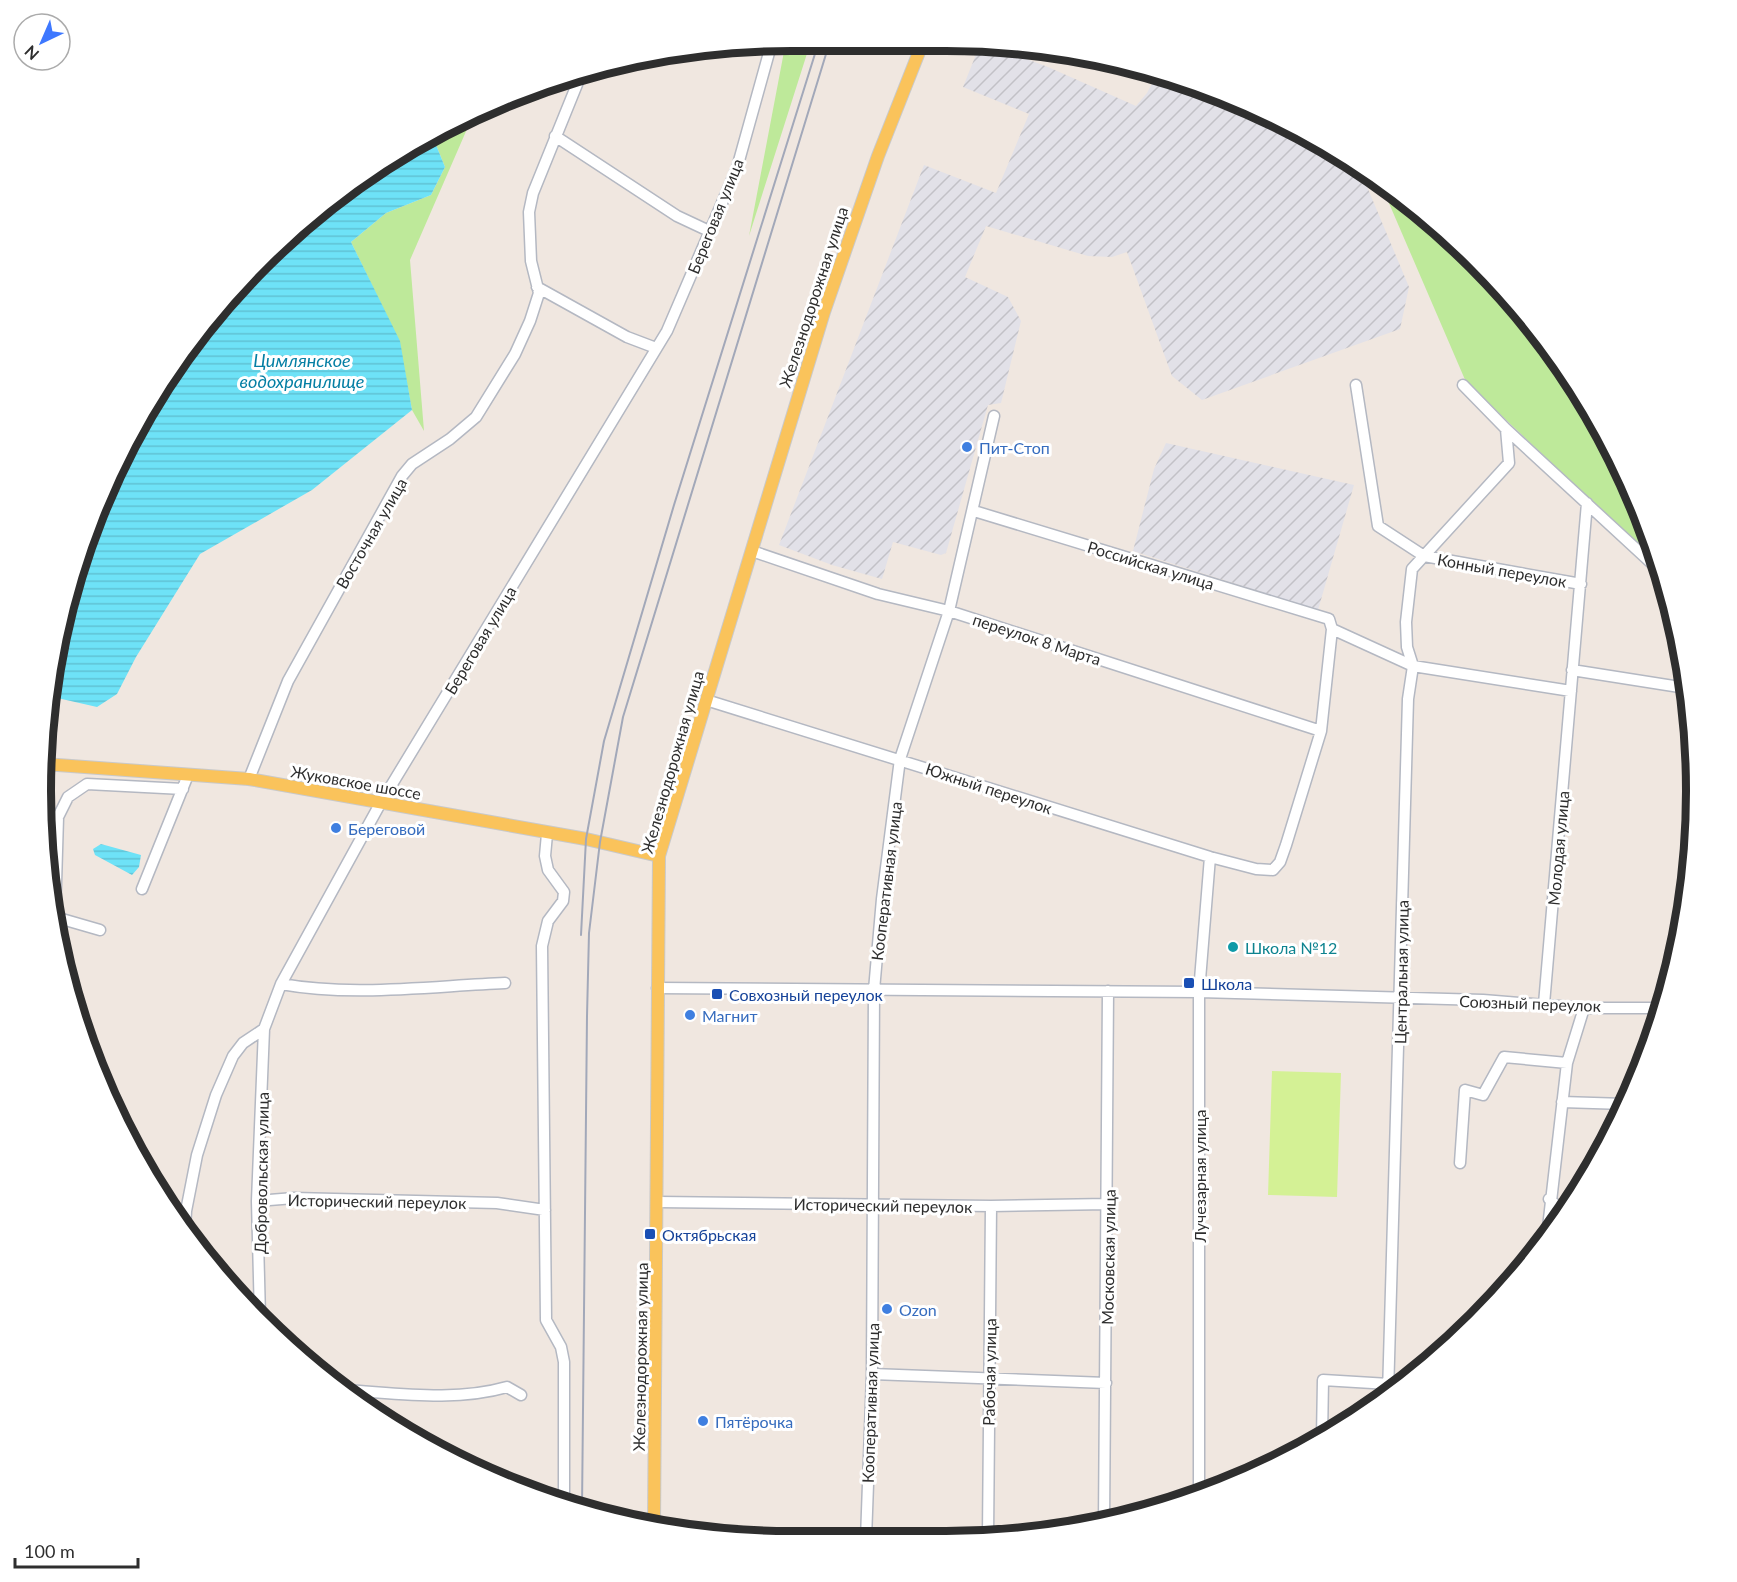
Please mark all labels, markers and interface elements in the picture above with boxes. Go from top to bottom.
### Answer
north arrow [12,12,72,72]
text: N [20,42,42,64]
street label: Береговая улица [683,156,747,276]
street label: Железнодорожная улица [775,204,851,390]
water label: Цимлянское водохранилище [240,349,364,392]
place label: Пит-Стоп [979,438,1050,457]
marker: Пит-Стоп [960,440,974,454]
street label: Восточная улица [332,474,410,592]
street label: Российская улица [1085,537,1217,593]
street label: Конный переулок [1436,549,1569,591]
street label: Береговая улица [440,583,520,697]
street label: переулок 8 Марта [971,609,1103,669]
street label: Железнодорожная улица [637,669,707,855]
street label: Южный переулок [923,759,1055,818]
street label: Жуковское шоссе [289,761,423,803]
street label: Молодая улица [1544,790,1572,906]
street label: Кооперативная улица [867,800,905,962]
place label: Береговой [348,819,425,838]
marker: Береговой [329,821,343,835]
street label: Центральная улица [1390,900,1412,1044]
place label: Школа №12 [1245,938,1337,957]
marker: Школа №12 [1226,940,1240,954]
place label: Школа [1201,974,1252,993]
marker: Школа [1182,976,1196,990]
place label: Совхозный переулок [729,985,884,1004]
marker: Совхозный переулок [710,987,724,1001]
street label: Союзный переулок [1459,991,1602,1015]
place label: Магнит [702,1006,758,1025]
marker: Магнит [683,1008,697,1022]
street label: Добровольская улица [250,1092,272,1254]
street label: Лучезарная улица [1190,1109,1209,1244]
street label: Московская улица [1097,1189,1119,1325]
street label: Исторический переулок [288,1190,467,1212]
street label: Исторический переулок [794,1194,973,1216]
place label: Октябрьская [662,1225,756,1244]
marker: Октябрьская [643,1227,657,1241]
street label: Железнодорожная улица [629,1262,651,1452]
place label: Ozon [899,1300,937,1319]
marker: Ozon [880,1302,894,1316]
street label: Рабочая улица [979,1318,999,1426]
street label: Кооперативная улица [858,1323,882,1483]
place label: Пятёрочка [715,1412,793,1431]
marker: Пятёрочка [696,1414,710,1428]
scale bar [15,1531,138,1569]
text: 100 m [24,1540,75,1562]

